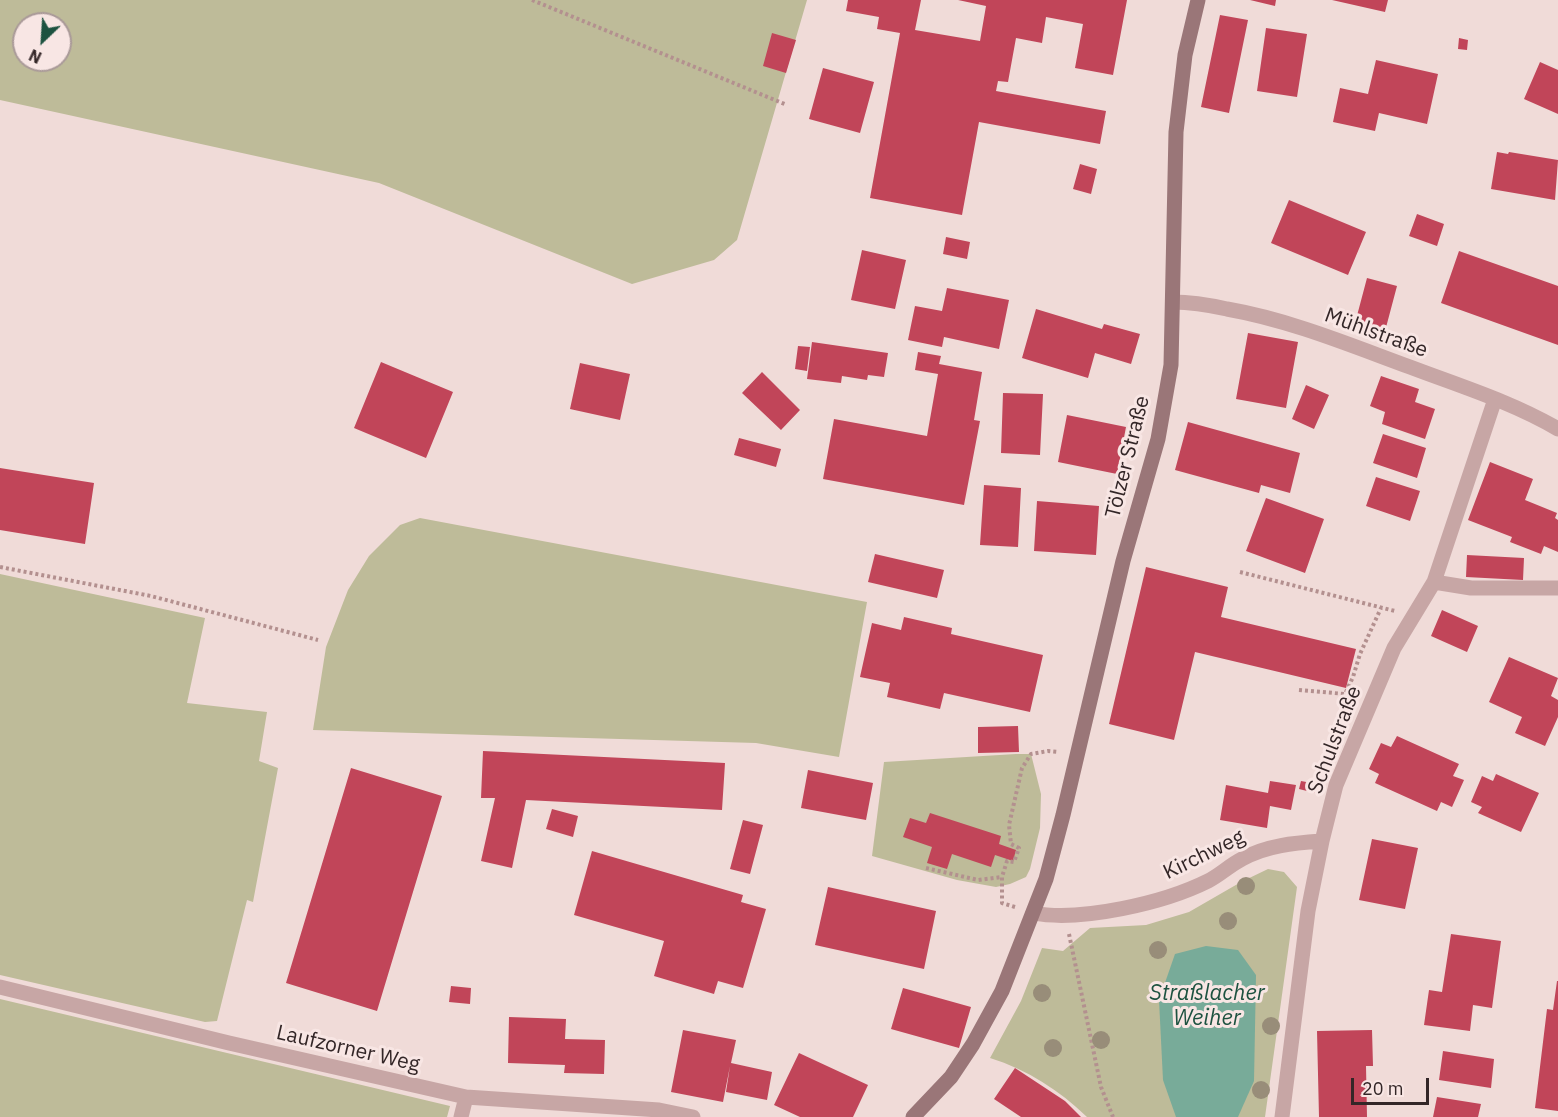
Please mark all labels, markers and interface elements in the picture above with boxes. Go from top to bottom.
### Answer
north arrow [12,12,72,72]
text: N [26,45,45,68]
street label: Mühlstraße [1321,303,1431,363]
street label: Tölzer Straße [1101,393,1155,521]
street label: Schulstraße [1303,682,1367,798]
street label: Kirchweg [1159,825,1249,885]
water label: Straßlacher Weiher [1149,981,1265,1032]
street label: Laufzorner Weg [274,1020,422,1078]
scale bar [1354,1066,1432,1104]
text: 20 m [1362,1077,1404,1100]

